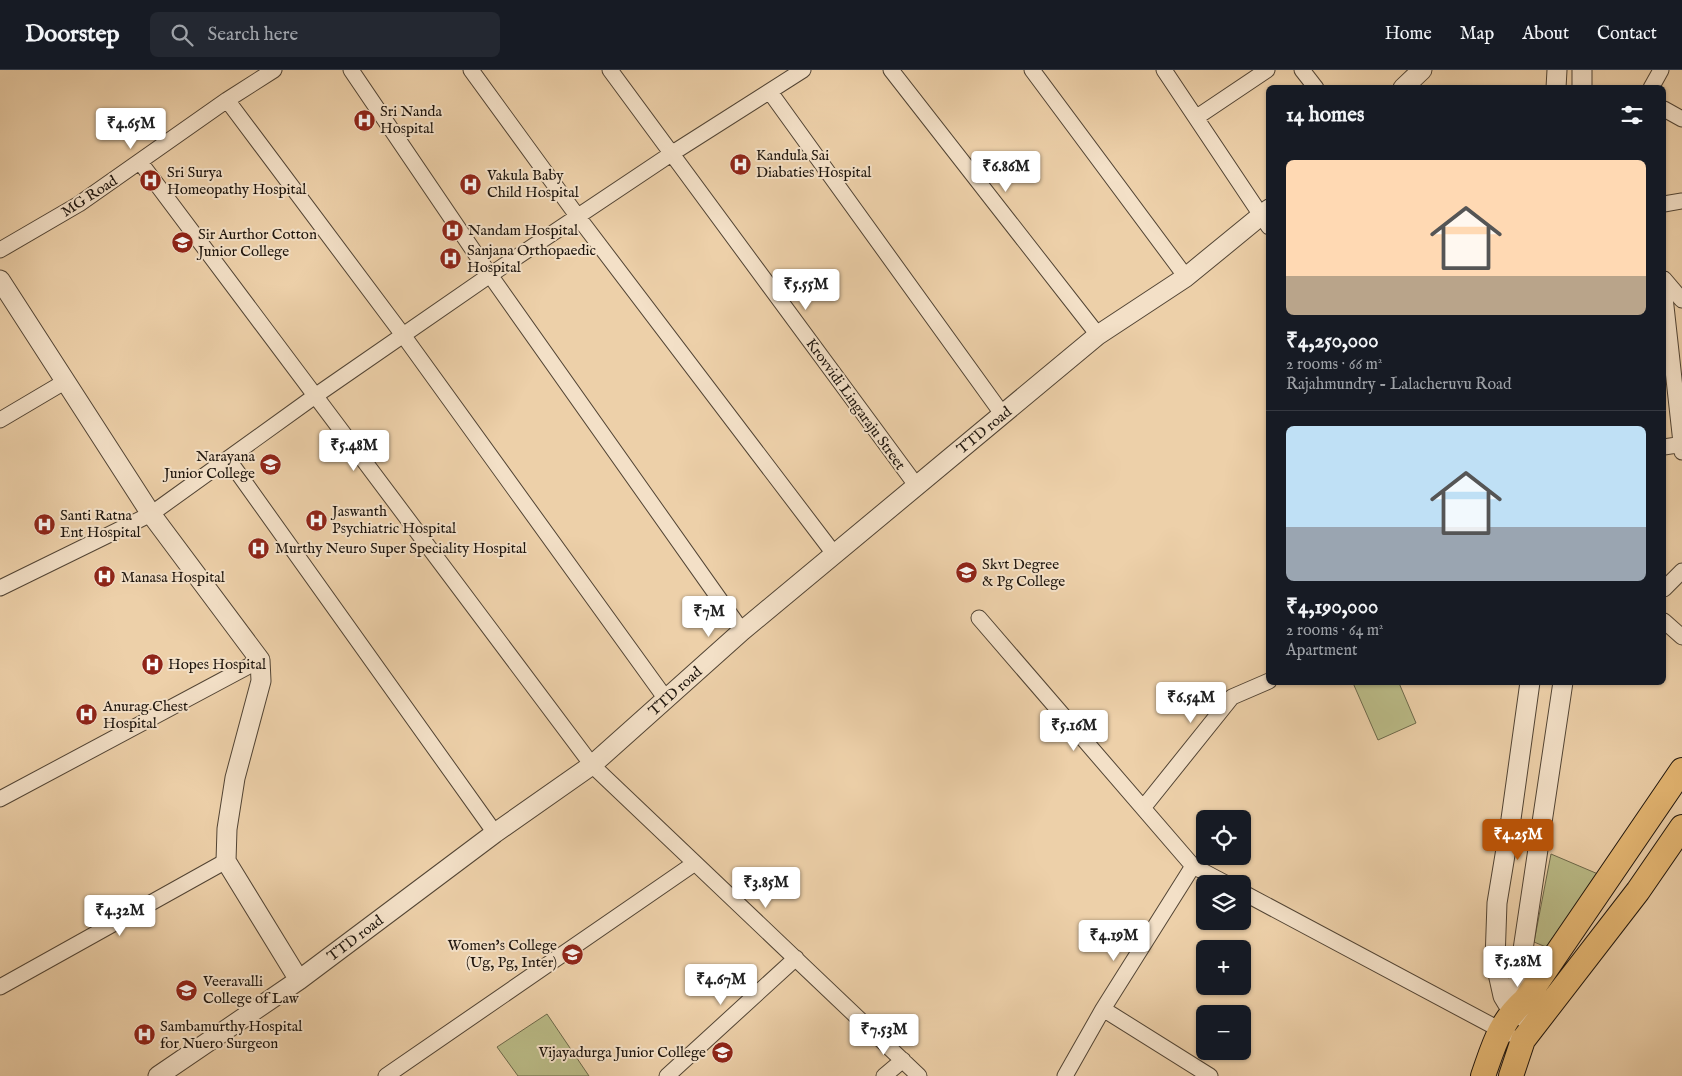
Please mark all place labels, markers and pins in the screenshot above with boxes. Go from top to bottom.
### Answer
place label: Sri Nanda Hospital [380,102,443,138]
pin: ₹4.65M [90,108,172,150]
hospital icon: Sri Nanda Hospital [352,108,376,132]
place label: Kandula Sai Diabaties Hospital [756,146,872,182]
pin: ₹6.86M [965,150,1047,193]
hospital icon: Kandula Sai Diabaties Hospital [728,152,752,176]
place label: Sri Surya Homeopathy Hospital [167,163,307,199]
place label: Vakula Baby Child Hospital [486,166,580,202]
hospital icon: Sri Surya Homeopathy Hospital [139,169,163,193]
hospital icon: Vakula Baby Child Hospital [459,172,483,196]
hospital icon: Nandam Hospital [440,218,464,242]
place label: Nandam Hospital [468,221,579,240]
place label: Sir Aurthor Cotton Junior College [196,225,317,261]
school or university icon: Sir Aurthor Cotton Junior College [170,231,194,255]
place label: Sanjana Orthopaedic Hospital [467,241,596,277]
hospital icon: Sanjana Orthopaedic Hospital [439,247,463,271]
pin: ₹5.55M [765,268,847,311]
pin: ₹5.48M [313,430,395,472]
place label: Narayana Junior College [162,447,256,483]
school or university icon: Narayana Junior College [259,453,283,477]
place label: Jaswanth Psychiatric Hospital [330,502,457,538]
place label: Santi Ratna Ent Hospital [60,506,141,542]
hospital icon: Jaswanth Psychiatric Hospital [304,508,328,532]
hospital icon: Santi Ratna Ent Hospital [32,512,56,536]
hospital icon: Murthy Neuro Super Speciality Hospital [247,536,271,560]
place label: Murthy Neuro Super Speciality Hospital [275,539,527,558]
place label: Skvt Degree & Pg College [982,555,1065,591]
school or university icon: Skvt Degree & Pg College [954,561,978,585]
hospital icon: Manasa Hospital [93,565,117,589]
place label: Manasa Hospital [121,568,226,587]
pin: ₹7M [685,596,733,638]
hospital icon: Hopes Hospital [140,652,164,676]
place label: Hopes Hospital [168,655,267,674]
pin: ₹6.54M [1150,682,1232,724]
place label: Anurag Chest Hospital [102,697,188,733]
hospital icon: Anurag Chest Hospital [75,703,99,727]
pin: ₹5.16M [1033,710,1115,752]
pin: ₹4.25M [1477,818,1559,861]
pin: ₹3.85M [725,866,807,909]
pin: ₹4.32M [79,894,161,937]
pin: ₹4.19M [1073,920,1155,962]
place label: Women's College (Ug, Pg, Inter) [448,936,557,972]
school or university icon: Women's College (Ug, Pg, Inter) [561,942,585,966]
pin: ₹5.28M [1477,946,1559,988]
pin: ₹4.67M [680,964,762,1006]
place label: Veeravalli College of Law [202,972,300,1008]
school or university icon: Veeravalli College of Law [175,978,199,1002]
pin: ₹7.53M [843,1014,925,1056]
place label: Sambamurthy Hospital for Nuero Surgeon [160,1017,303,1053]
hospital icon: Sambamurthy Hospital for Nuero Surgeon [132,1023,156,1047]
school or university icon: Vijayadurga Junior College [710,1040,734,1064]
place label: Vijayadurga Junior College [537,1043,706,1062]

